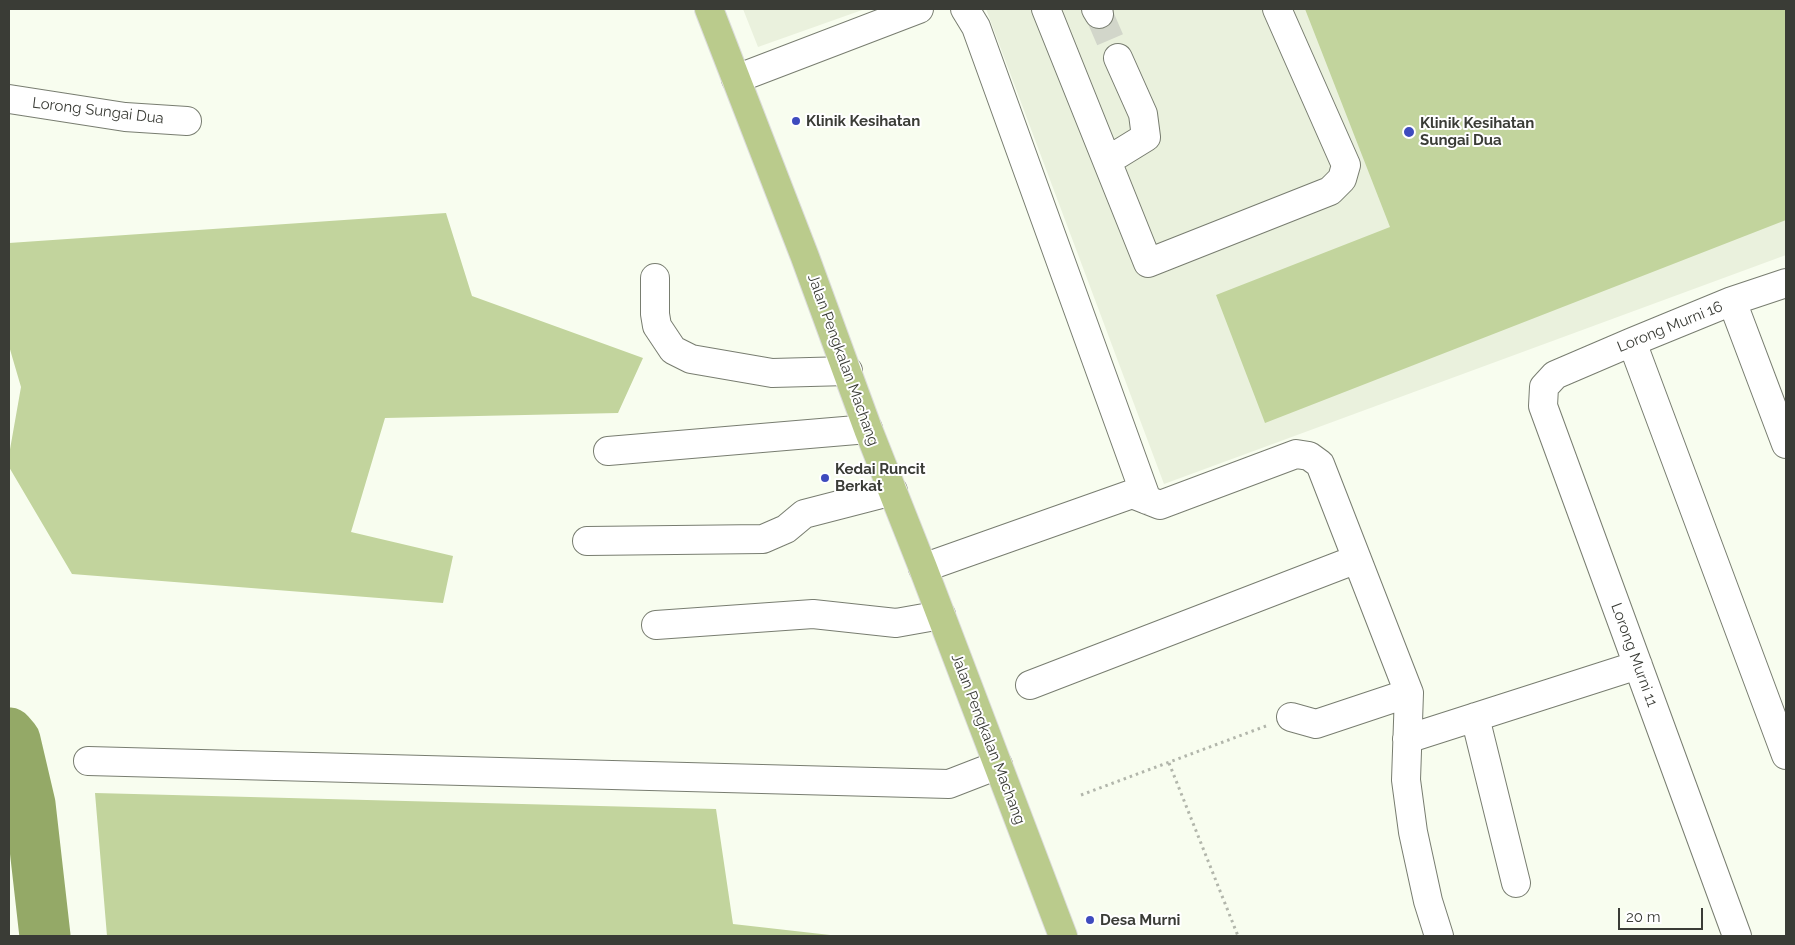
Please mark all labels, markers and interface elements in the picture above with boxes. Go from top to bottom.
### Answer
street label: Lorong Sungai Dua [31,94,165,128]
place label: Klinik Kesihatan [806,112,920,130]
place label: Klinik Kesihatan Sungai Dua [1420,114,1534,149]
marker: Klinik Kesihatan [790,115,802,127]
marker: Klinik Kesihatan Sungai Dua [1402,125,1416,139]
street label: Jalan Pengkalan Machang [804,272,882,448]
street label: Lorong Murni 16 [1615,298,1725,356]
place label: Kedai Runcit Berkat [835,460,925,495]
marker: Kedai Runcit Berkat [819,472,831,484]
street label: Lorong Murni 11 [1607,601,1661,709]
street label: Jalan Pengkalan Machang [947,651,1029,827]
scale bar [1620,898,1705,930]
text: 20 m [1626,908,1661,926]
place label: Desa Murni [1100,911,1180,929]
marker: Desa Murni [1084,914,1096,926]

